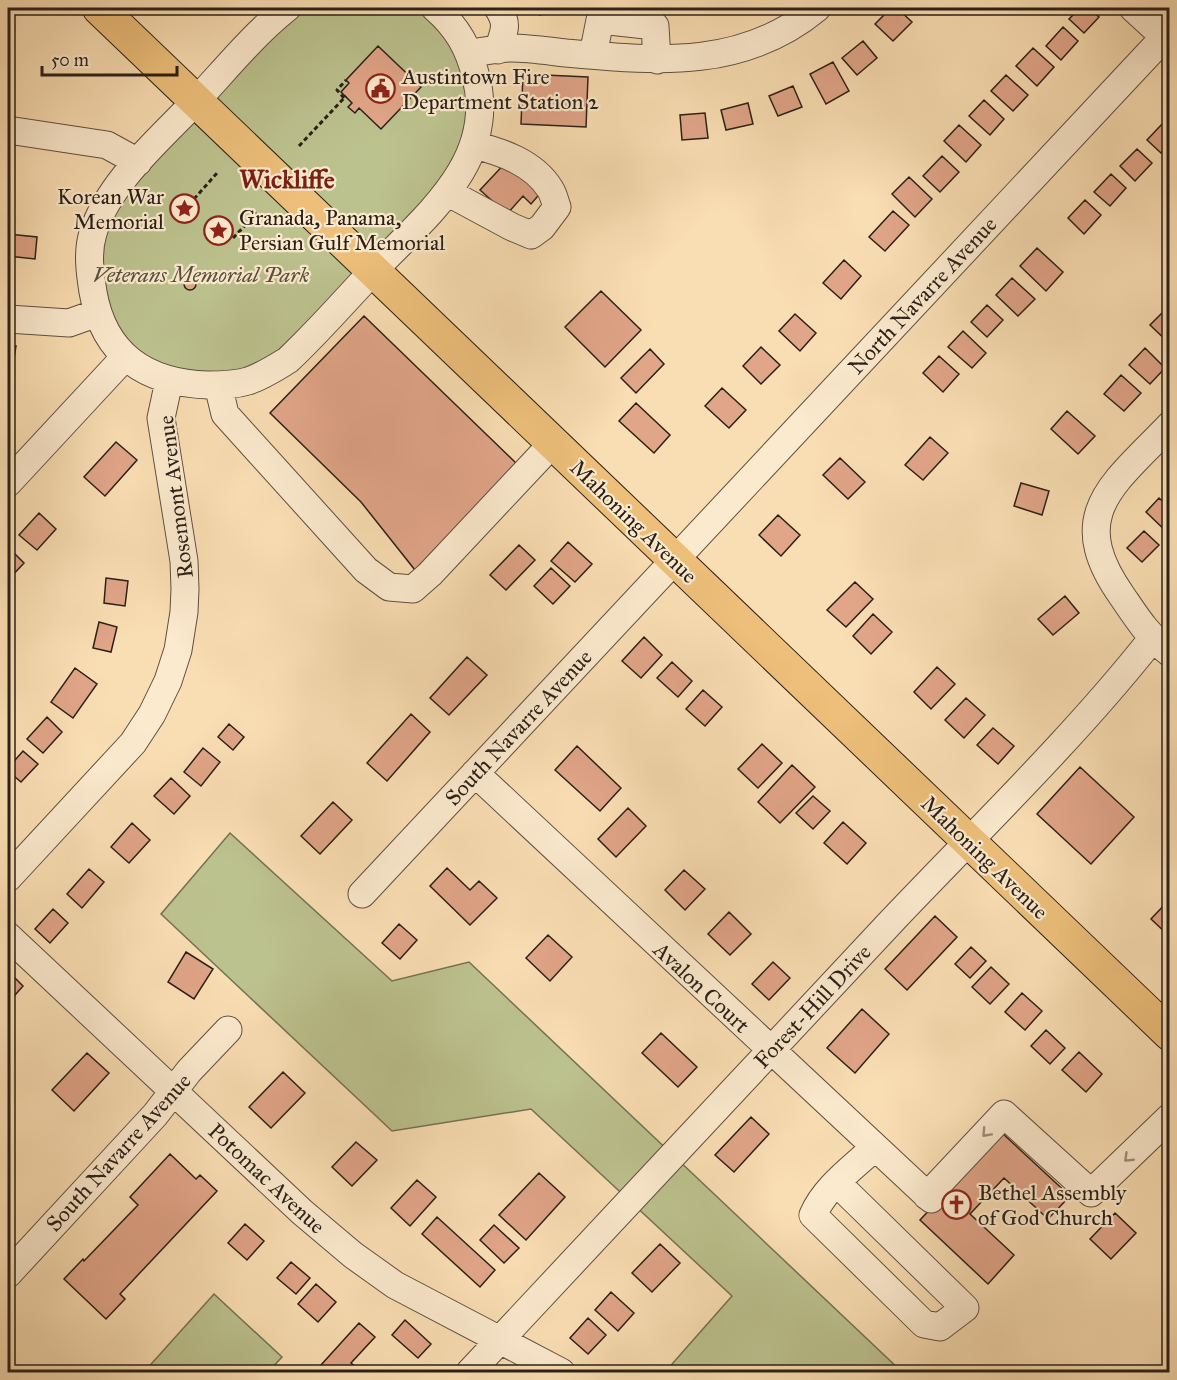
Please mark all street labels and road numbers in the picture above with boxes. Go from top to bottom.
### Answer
street label: North Navarre Avenue [842,211,1002,380]
street label: Rosemont Avenue [152,414,199,580]
street label: Mahoning Avenue [564,454,703,589]
street label: South Navarre Avenue [439,644,598,811]
street label: Mahoning Avenue [915,790,1054,925]
street label: Avalon Court [647,935,755,1039]
street label: Forest-Hill Drive [748,939,877,1074]
street label: South Navarre Avenue [40,1068,197,1237]
street label: Potomac Avenue [203,1117,331,1239]

